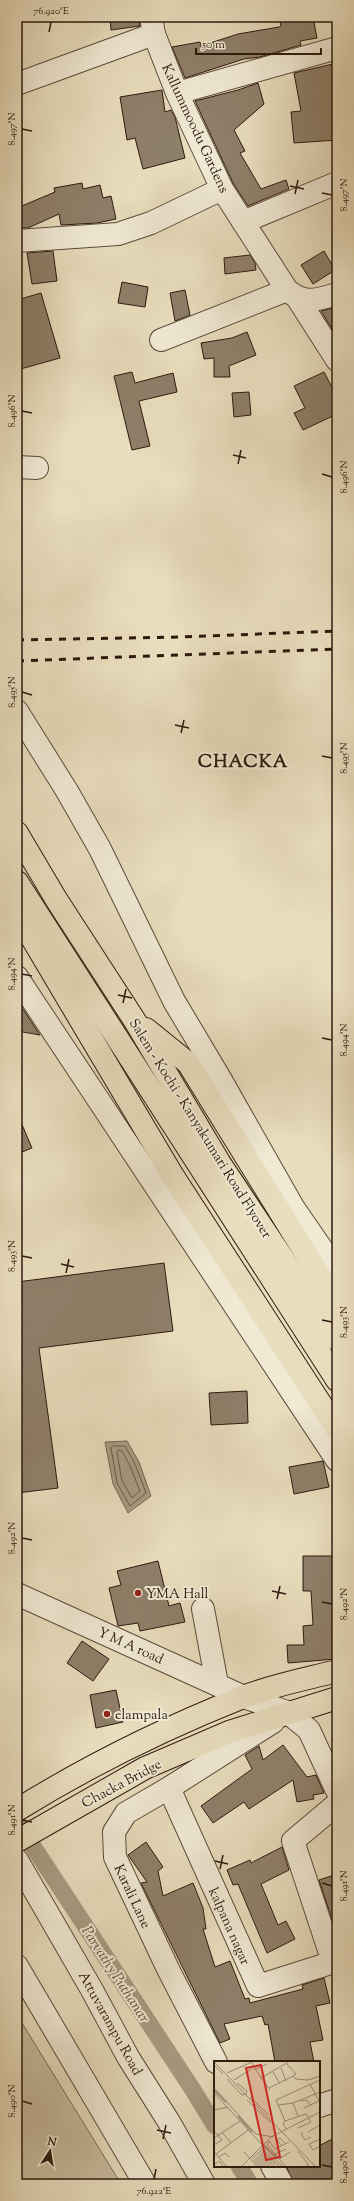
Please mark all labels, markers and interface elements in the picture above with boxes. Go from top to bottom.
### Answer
text: 76.920°E [33,4,69,19]
scale bar [196,30,321,56]
text: 50 m [201,36,225,54]
street label: Kallummoodu Gardens [155,61,233,197]
text: 8.497°N [5,113,20,145]
text: 8.497°N [337,179,352,211]
text: 8.496°N [5,395,20,427]
text: 8.496°N [337,461,352,493]
text: 8.495°N [5,676,20,708]
text: 8.495°N [337,742,352,774]
district label: CHACKA [198,750,288,776]
text: 8.494°N [5,958,20,990]
street label: Salem - Kochi - Kanyakumari Road Flyover [123,1015,276,1243]
text: 8.494°N [337,1024,352,1056]
text: 8.493°N [5,1240,20,1272]
text: 8.493°N [337,1306,352,1338]
text: 8.492°N [5,1522,20,1554]
place label: YMA Hall [146,1585,209,1605]
marker: YMA Hall [133,1588,143,1598]
text: 8.492°N [337,1588,352,1620]
street label: Y M A road [94,1623,166,1670]
place label: elampala [115,1706,168,1726]
marker: elampala [102,1709,112,1719]
street label: Chacka Bridge [78,1755,166,1814]
text: 8.491°N [5,1804,20,1836]
street label: Karali Lane [108,1862,155,1932]
text: 8.491°N [337,1870,352,1902]
street label: kalpana nagar [202,1885,254,1969]
water label: Parvathy Puthanar [76,1922,154,2028]
street label: Attuvarampu Road [72,1968,146,2080]
inset map [214,2061,320,2167]
text: 8.490°N [5,2085,20,2117]
north arrow [30,2131,70,2171]
text: N [45,2133,58,2151]
text: 8.490°N [337,2151,352,2183]
text: 76.922°E [137,2184,171,2199]

